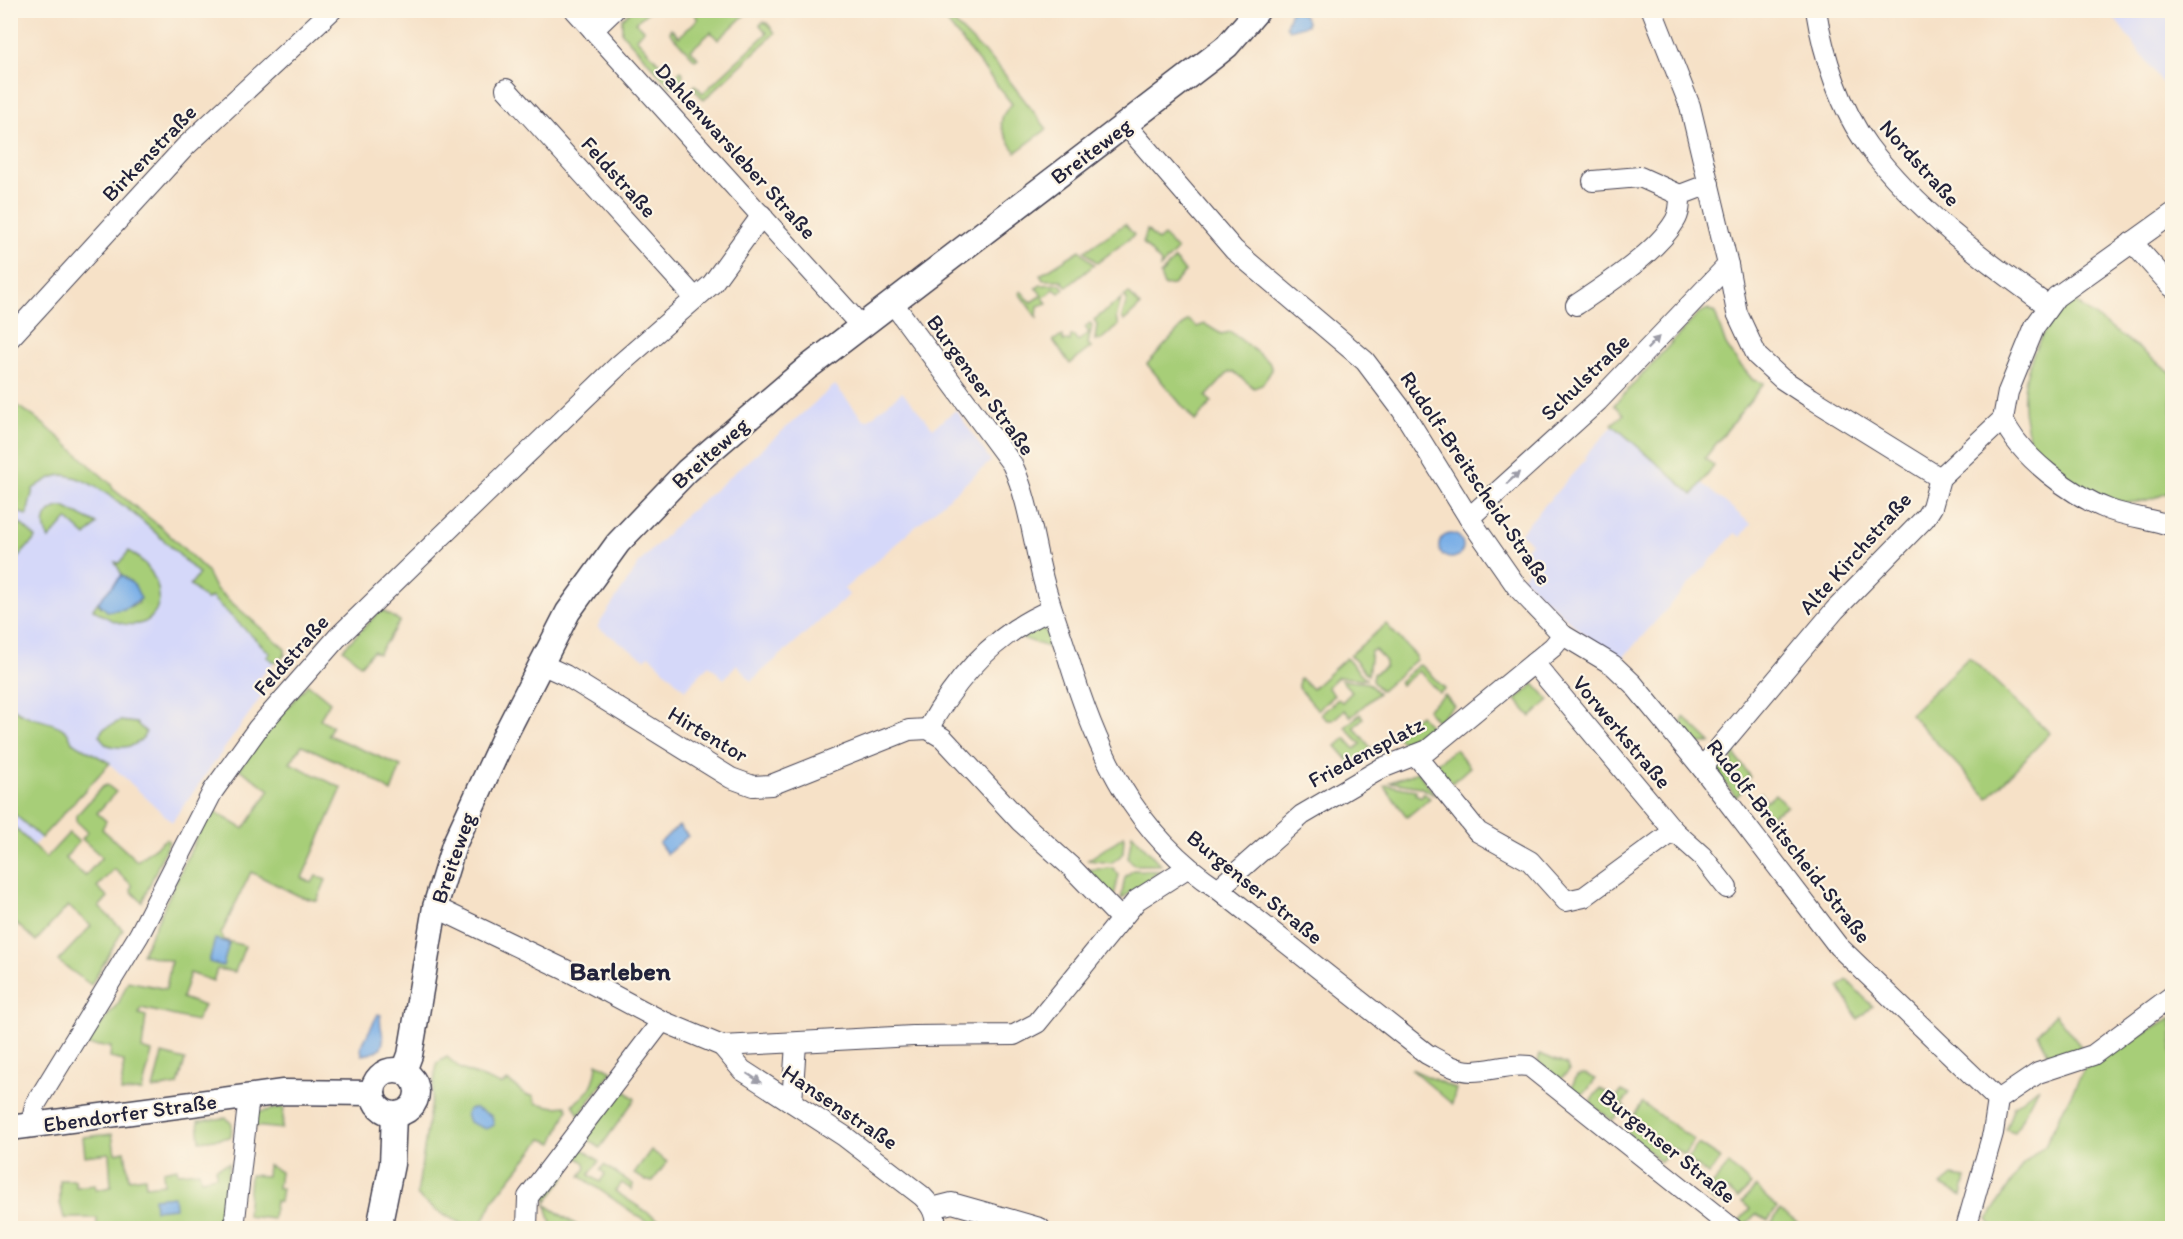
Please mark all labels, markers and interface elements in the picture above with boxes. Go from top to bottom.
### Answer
street label: Dahlenwarsleber Straße [650,57,822,245]
street label: Birkenstraße [96,99,202,207]
street label: Breiteweg [1045,111,1137,190]
street label: Nordstraße [1874,114,1966,212]
street label: Feldstraße [575,131,663,223]
street label: Burgenser Straße [921,309,1041,461]
street label: Schulstraße [1535,328,1635,426]
one-way arrow [1646,336,1660,351]
street label: Rudolf-Breitscheid-Straße [1394,366,1558,590]
street label: Breiteweg [666,411,755,495]
one-way arrow [1505,471,1520,485]
street label: Alte Kirchstraße [1793,486,1917,620]
street label: Feldstraße [247,609,335,701]
street label: Vorwerkstraße [1567,670,1677,794]
street label: Hirtentor [663,700,753,769]
street label: Friedensplatz [1303,710,1429,794]
street label: Rudolf-Breitscheid-Straße [1701,733,1877,949]
street label: Breiteweg [425,808,481,907]
street label: Burgenser Straße [1181,824,1329,950]
district label: Barleben [569,955,671,987]
street label: Hansenstraße [777,1058,903,1156]
one-way arrow [746,1072,762,1083]
street label: Burgenser Straße [1594,1083,1742,1209]
street label: Ebendorfer Straße [42,1087,218,1139]

